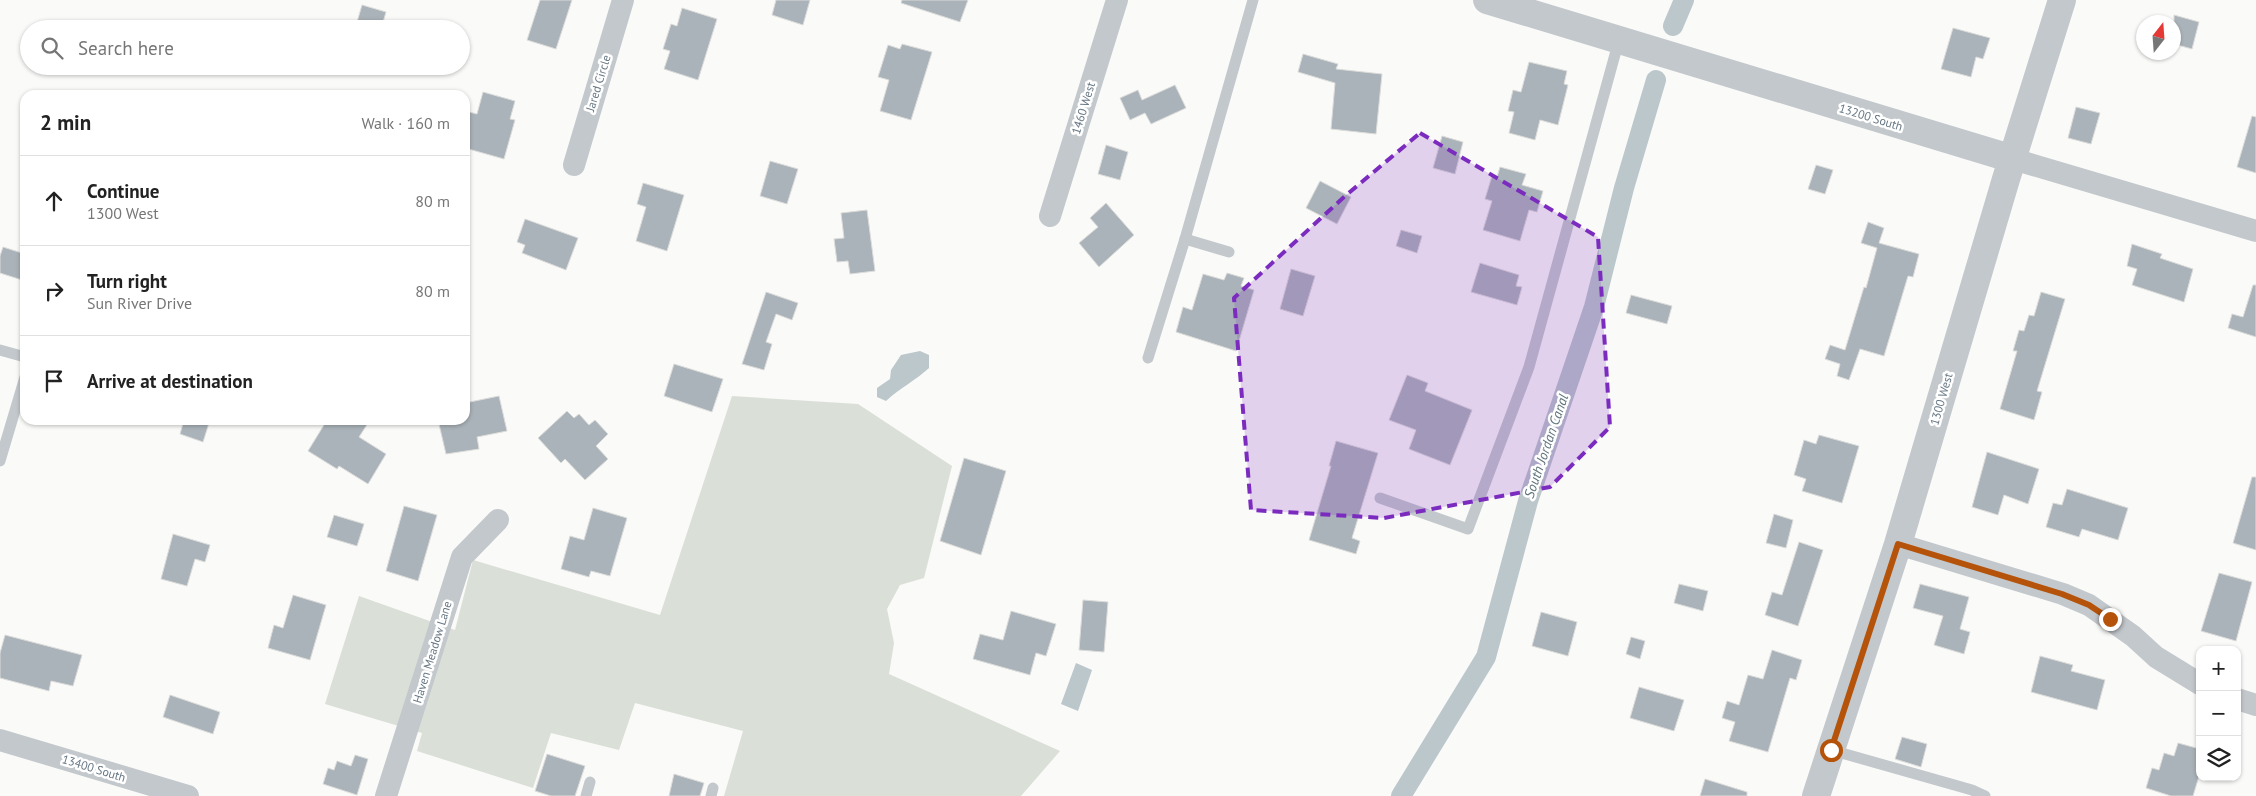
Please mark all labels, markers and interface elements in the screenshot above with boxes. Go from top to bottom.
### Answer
north arrow [2136,15,2181,60]
search box [20,20,470,75]
icon: search [38,34,66,62]
text: Search here [78,36,174,60]
street label: Jared Circle [582,53,614,114]
street label: 1460 West [1068,80,1098,136]
street label: 13200 South [1837,100,1905,134]
text: 2 min [40,109,91,136]
text: Walk · 160 m [361,113,450,133]
text: Continue [87,179,159,203]
icon: ahead [40,187,68,215]
text: 80 m [415,191,450,211]
text: 1300 West [87,203,159,223]
text: Turn right [87,269,167,293]
icon: right [40,277,68,305]
text: 80 m [415,281,450,301]
text: Sun River Drive [87,293,192,313]
icon: arrive [40,367,68,395]
text: Arrive at destination [87,369,253,393]
street label: 1300 West [1926,371,1956,427]
water label: South Jordan Canal [1520,391,1572,500]
street label: Haven Meadow Lane [409,599,455,705]
route end [2099,608,2122,631]
map controls [2196,646,2241,781]
button: + [2196,646,2241,691]
button: − [2196,691,2241,736]
button: layers [2196,736,2241,781]
route start [1820,739,1843,762]
street label: 13400 South [60,751,128,785]

